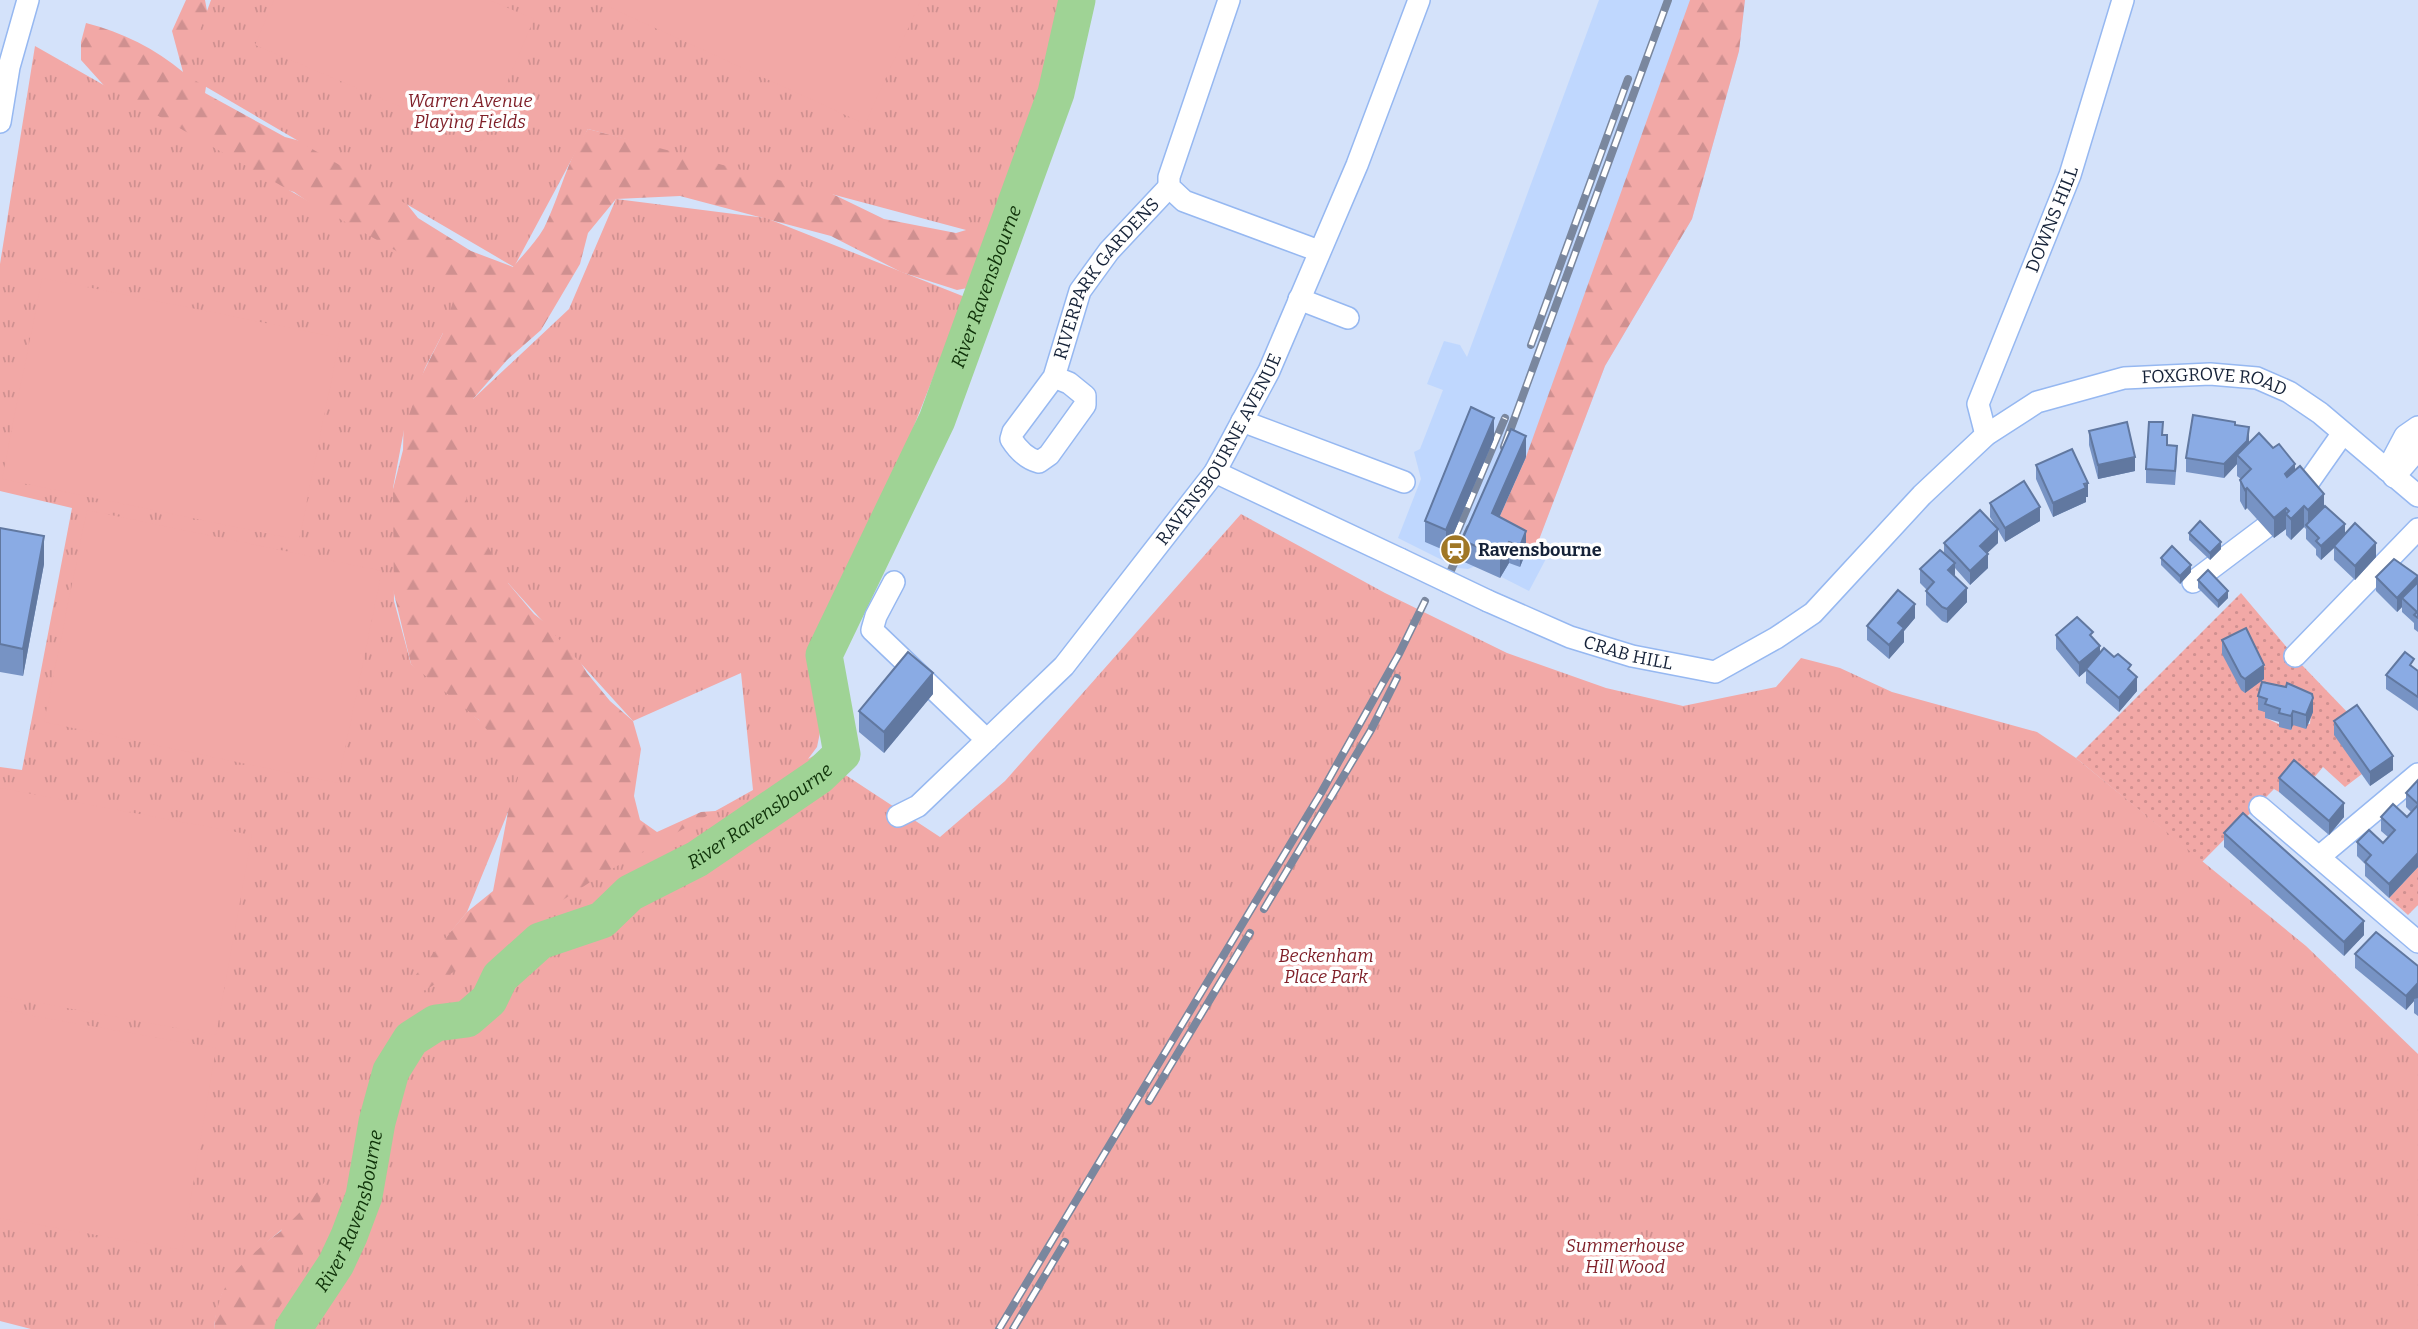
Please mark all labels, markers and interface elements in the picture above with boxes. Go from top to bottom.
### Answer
park label: Warren Avenue Playing Fields [408,90,532,133]
street label: DOWNS HILL [2021,164,2083,276]
street label: RIVERPARK GARDENS [1049,193,1164,362]
water label: River Ravensbourne [946,202,1026,371]
street label: RAVENSBOURNE AVENUE [1151,350,1286,550]
street label: FOXGROVE ROAD [2141,363,2290,401]
station icon: Ravensbourne [1438,533,1472,567]
place label: Ravensbourne [1478,539,1602,561]
street label: CRAB HILL [1581,631,1675,675]
water label: River Ravensbourne [684,758,838,874]
park label: Beckenham Place Park [1278,945,1374,988]
water label: River Ravensbourne [310,1128,387,1296]
park label: Summerhouse Hill Wood [1565,1235,1685,1278]

